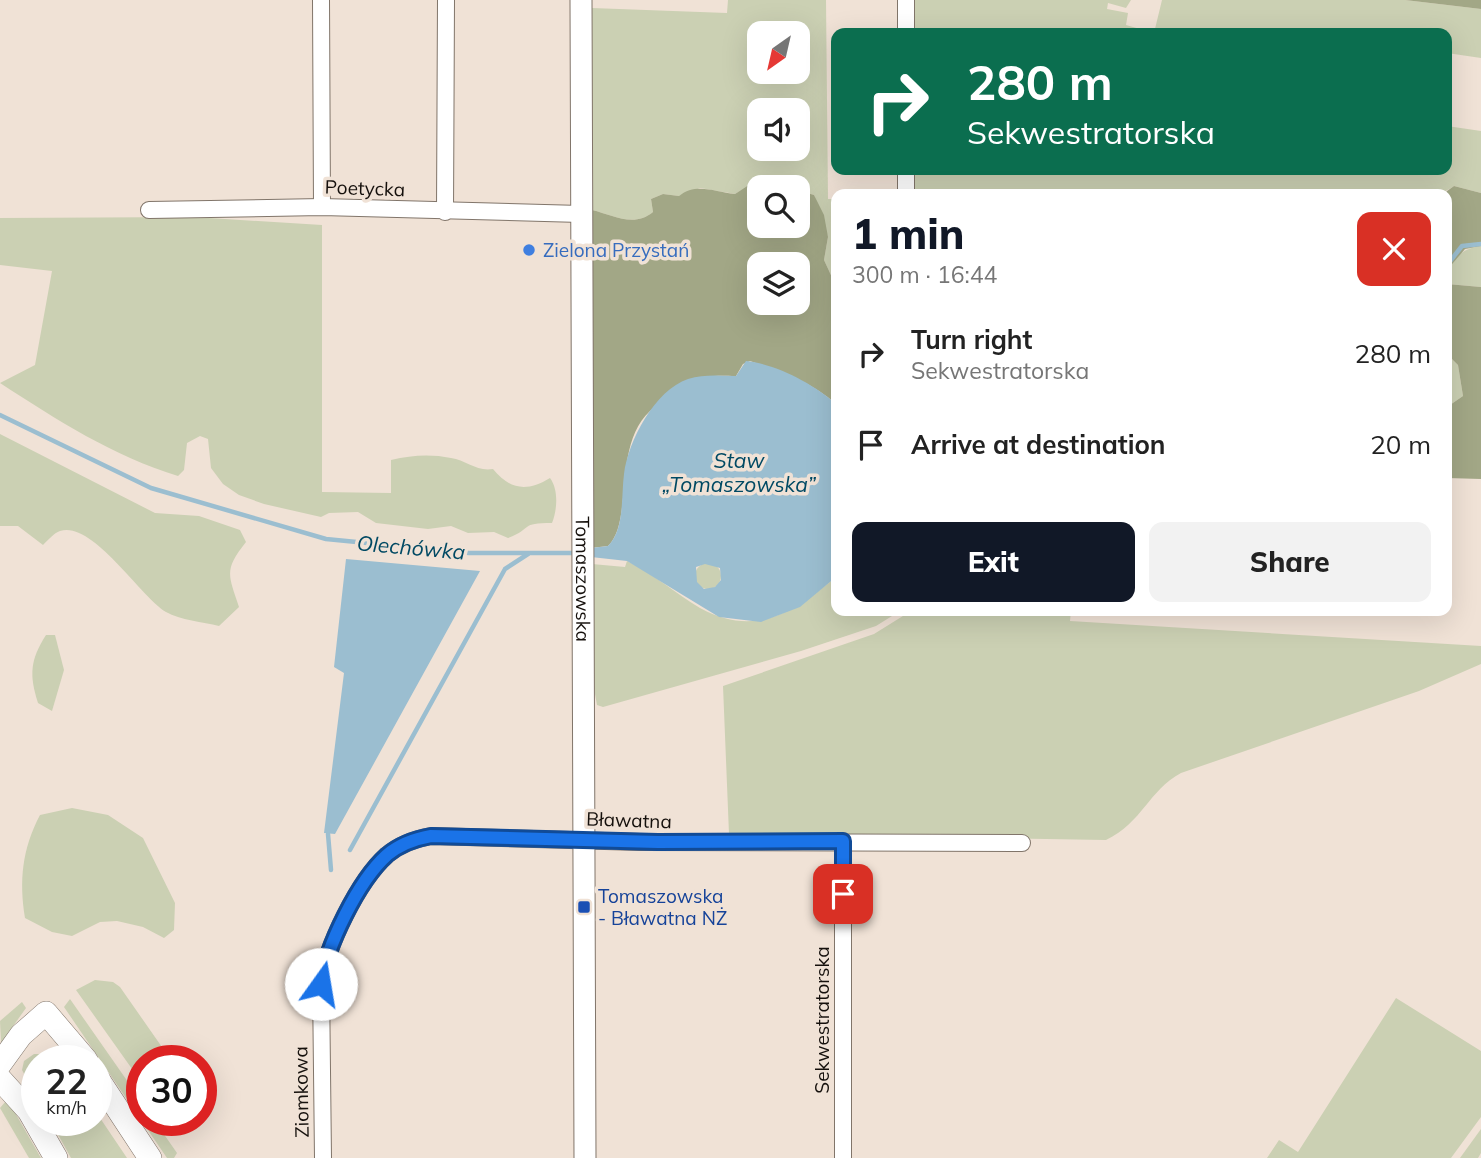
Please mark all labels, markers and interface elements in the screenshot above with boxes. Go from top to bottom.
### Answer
north arrow [747,21,810,84]
map controls [747,21,810,315]
text: 280 m [967,51,1113,112]
icon: right [852,56,943,147]
button: sound [747,98,810,161]
text: Sekwestratorska [967,112,1215,152]
street label: Poetycka [324,175,406,201]
button: search [747,175,810,238]
text: 1 min [852,207,965,260]
button: close [1357,212,1431,286]
place label: Zielona Przystań [543,238,689,262]
marker: Zielona Przystań [521,242,537,258]
button: layers [747,252,810,315]
text: 300 m · 16:44 [852,260,997,289]
text: Turn right [911,323,1032,356]
icon: right [852,335,890,373]
text: 280 m [1355,337,1431,370]
text: Sekwestratorska [911,356,1089,385]
icon: arrive [852,426,890,464]
text: Arrive at destination [911,428,1166,461]
text: 20 m [1370,428,1431,461]
water label: Staw „Tomaszowska” [662,447,817,497]
street label: Tomaszowska [571,516,595,642]
button: Exit [852,522,1135,602]
button: Share [1149,522,1431,602]
water label: Olechówka [356,529,466,565]
street label: Bławatna [586,807,672,833]
pin [813,864,873,924]
icon: arrive [824,875,862,913]
place label: Tomaszowska - Bławatna NŻ [598,884,727,930]
marker: Tomaszowska - Bławatna NŻ [576,899,592,915]
street label: Sekwestratorska [810,946,834,1094]
position arrow [284,947,358,1021]
speed limit sign: 30 [126,1045,217,1136]
street label: Ziomkowa [288,1046,314,1138]
text: 22 [45,1059,88,1103]
text: km/h [46,1096,87,1119]

